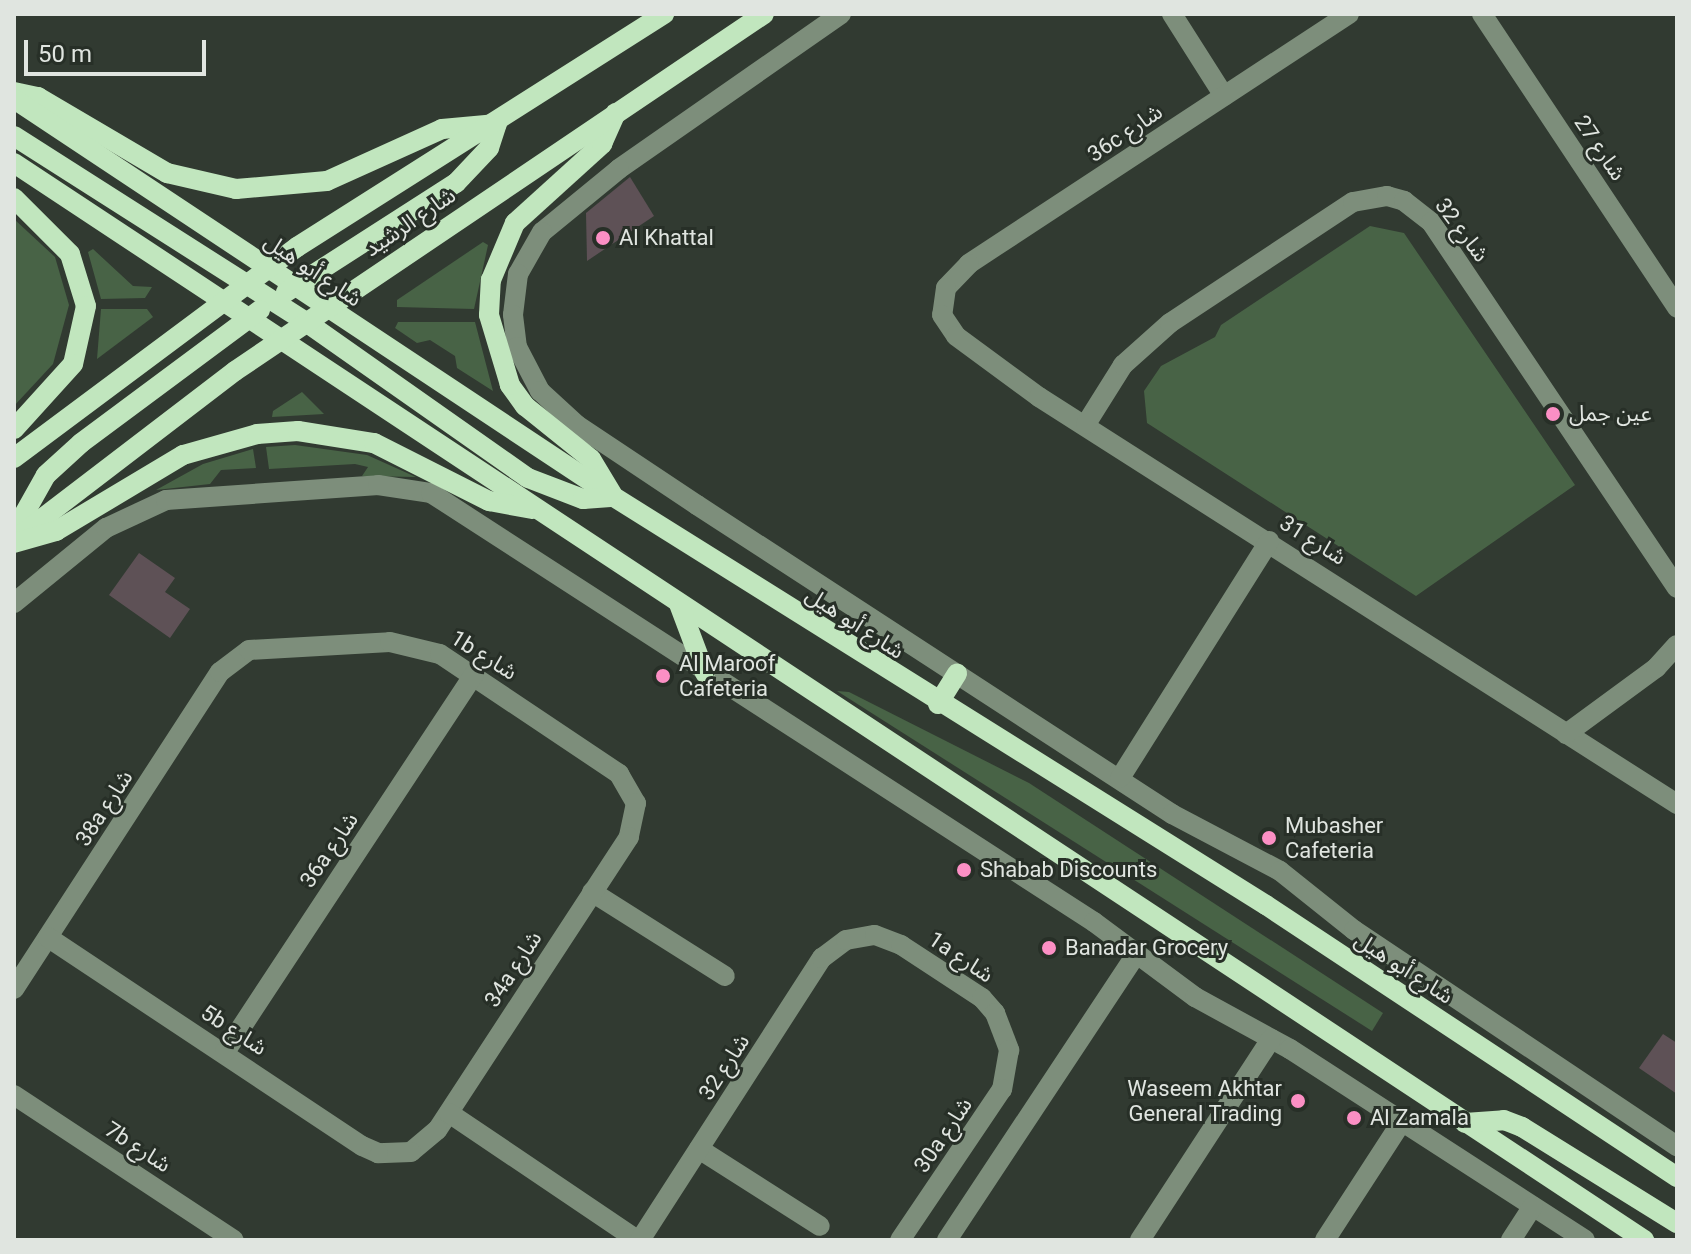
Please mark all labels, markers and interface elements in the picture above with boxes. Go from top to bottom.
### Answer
scale bar [28,24,210,74]
text: 50 m [38,40,92,68]
street label: 36c شارع [1083,98,1167,168]
street label: شارع 27 [1569,110,1631,186]
street label: شارع الرشيد [359,182,461,262]
street label: شارع 32 [1429,193,1495,267]
place label: Al Khattal [619,225,714,251]
street label: شارع أبو هيل [259,228,367,312]
marker: Al Khattal [594,229,612,247]
place label: عين جمل [1569,401,1652,427]
marker: عين جمل [1544,405,1562,423]
street label: شارع 31 [1275,509,1351,571]
street label: شارع أبو هيل [801,581,909,665]
street label: 1b شارع [446,624,522,686]
place label: Al Maroof Cafeteria [679,650,775,702]
marker: Al Maroof Cafeteria [654,667,672,685]
street label: 38a شارع [70,765,138,851]
street label: 36a شارع [294,807,364,893]
place label: Mubasher Cafeteria [1285,812,1383,864]
marker: Mubasher Cafeteria [1260,829,1278,847]
place label: Shabab Discounts [980,857,1157,883]
marker: Shabab Discounts [955,861,973,879]
street label: 34a شارع [479,926,547,1012]
street label: 1a شارع [923,926,999,988]
street label: شارع أبو هيل [1350,926,1458,1010]
place label: Banadar Grocery [1065,935,1228,961]
marker: Banadar Grocery [1040,939,1058,957]
street label: 5b شارع [196,999,272,1061]
street label: شارع 32 [693,1029,755,1105]
place label: Waseem Akhtar General Trading [1127,1075,1282,1126]
street label: 30a شارع [908,1092,978,1178]
marker: Waseem Akhtar General Trading [1289,1092,1307,1110]
place label: Al Zamala [1370,1105,1469,1131]
marker: Al Zamala [1345,1109,1363,1127]
street label: 7b شارع [100,1116,176,1178]

